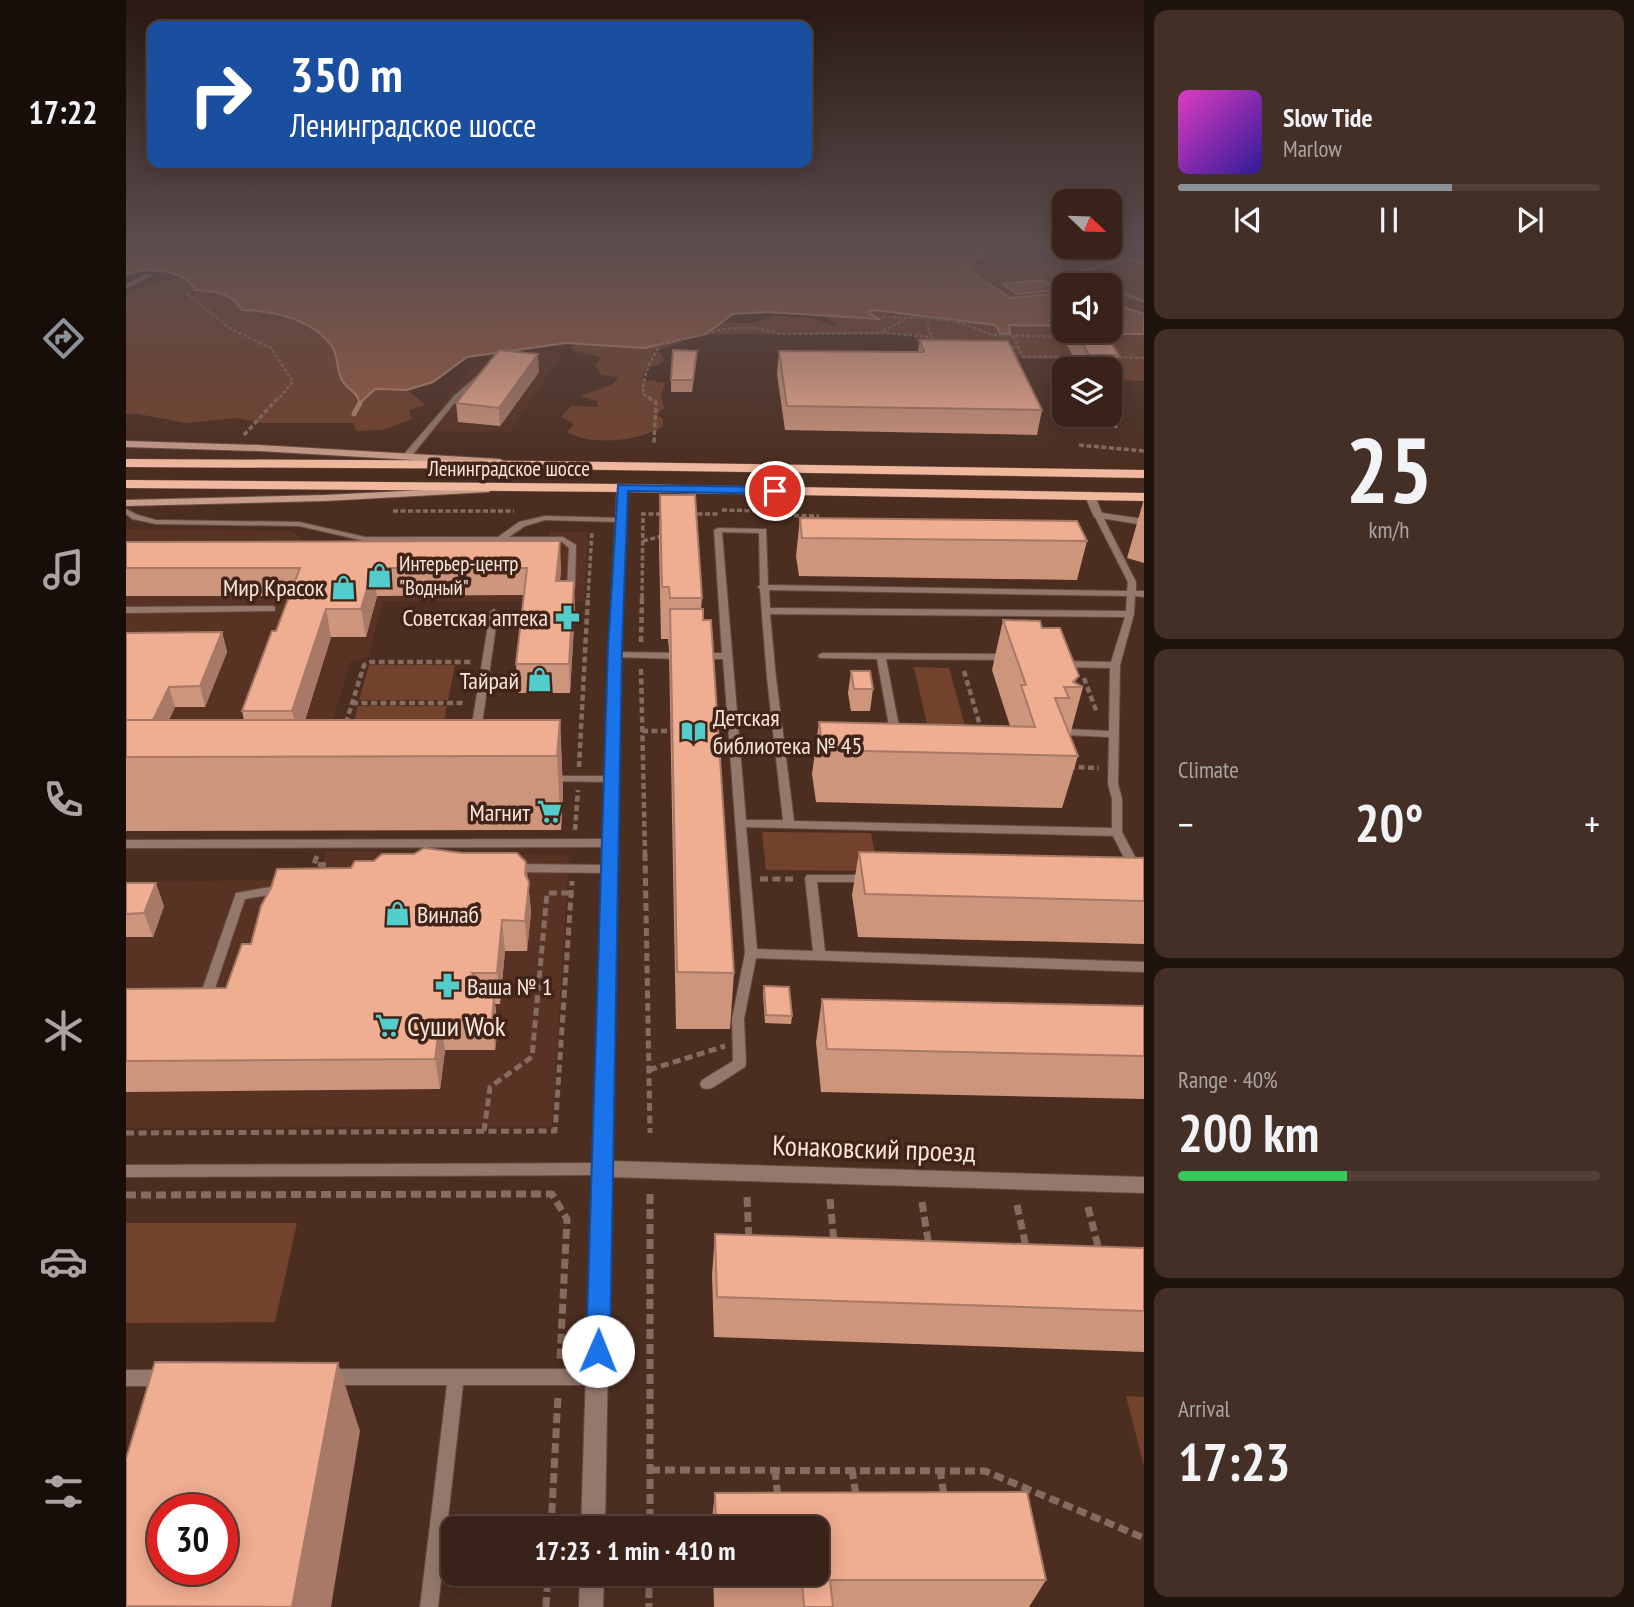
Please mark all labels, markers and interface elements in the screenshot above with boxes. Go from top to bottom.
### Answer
text: 350 m [290,42,403,106]
icon: right [175,49,266,140]
text: 17:22 [28,91,98,133]
text: Slow Tide [1283,101,1373,134]
text: Ленинградское шоссе [290,104,536,146]
text: Marlow [1283,134,1342,163]
north arrow [1052,189,1122,259]
map controls [1052,189,1122,427]
icon: previous [1229,201,1267,239]
icon: pause [1370,201,1408,239]
icon: next [1511,201,1549,239]
button: sound [1052,273,1122,343]
icon: directions [39,314,88,363]
button: layers [1052,357,1122,427]
text: 25 [1346,410,1433,528]
street label: Ленинградское шоссе [427,455,590,482]
pin [745,461,805,521]
icon: arrive [756,472,794,510]
text: km/h [1369,515,1409,544]
icon: music [39,545,88,594]
place label: Интерьер-центр "Водный" [399,550,518,601]
shop icon: Интерьер-центр "Водный" [365,561,393,589]
place label: Мир Красок [223,572,325,603]
shop icon: Мир Красок [330,573,358,601]
place label: Советская аптека [402,602,548,633]
pharmacy icon: Советская аптека [554,603,582,631]
place label: Тайрай [460,665,519,696]
shop icon: Тайрай [525,666,553,694]
place label: Детская библиотека № 45 [713,702,862,761]
library icon: Детская библиотека № 45 [679,717,707,745]
text: Climate [1178,755,1239,784]
icon: phone [39,775,88,824]
text: 20° [1355,789,1423,856]
place label: Магнит [469,797,530,828]
supermarket icon: Магнит [536,798,564,826]
text: − [1178,799,1194,848]
text: + [1584,799,1600,848]
place label: Винлаб [417,899,479,930]
shop icon: Винлаб [383,900,411,928]
place label: Ваша № 1 [467,971,553,1002]
pharmacy icon: Ваша № 1 [433,972,461,1000]
icon: climate [39,1006,88,1055]
place label: Суши Wok [407,1007,506,1044]
supermarket icon: Суши Wok [373,1011,401,1039]
text: Range · 40% [1178,1065,1278,1094]
text: 200 km [1178,1099,1319,1166]
street label: Конаковский проезд [772,1126,976,1170]
icon: car [39,1237,88,1286]
position arrow [561,1314,635,1388]
text: Arrival [1178,1394,1230,1423]
text: 17:23 [1178,1428,1290,1495]
icon: filters [39,1467,88,1516]
speed limit sign: 30 [147,1494,238,1585]
text: 17:23 · 1 min · 410 m [535,1534,735,1567]

